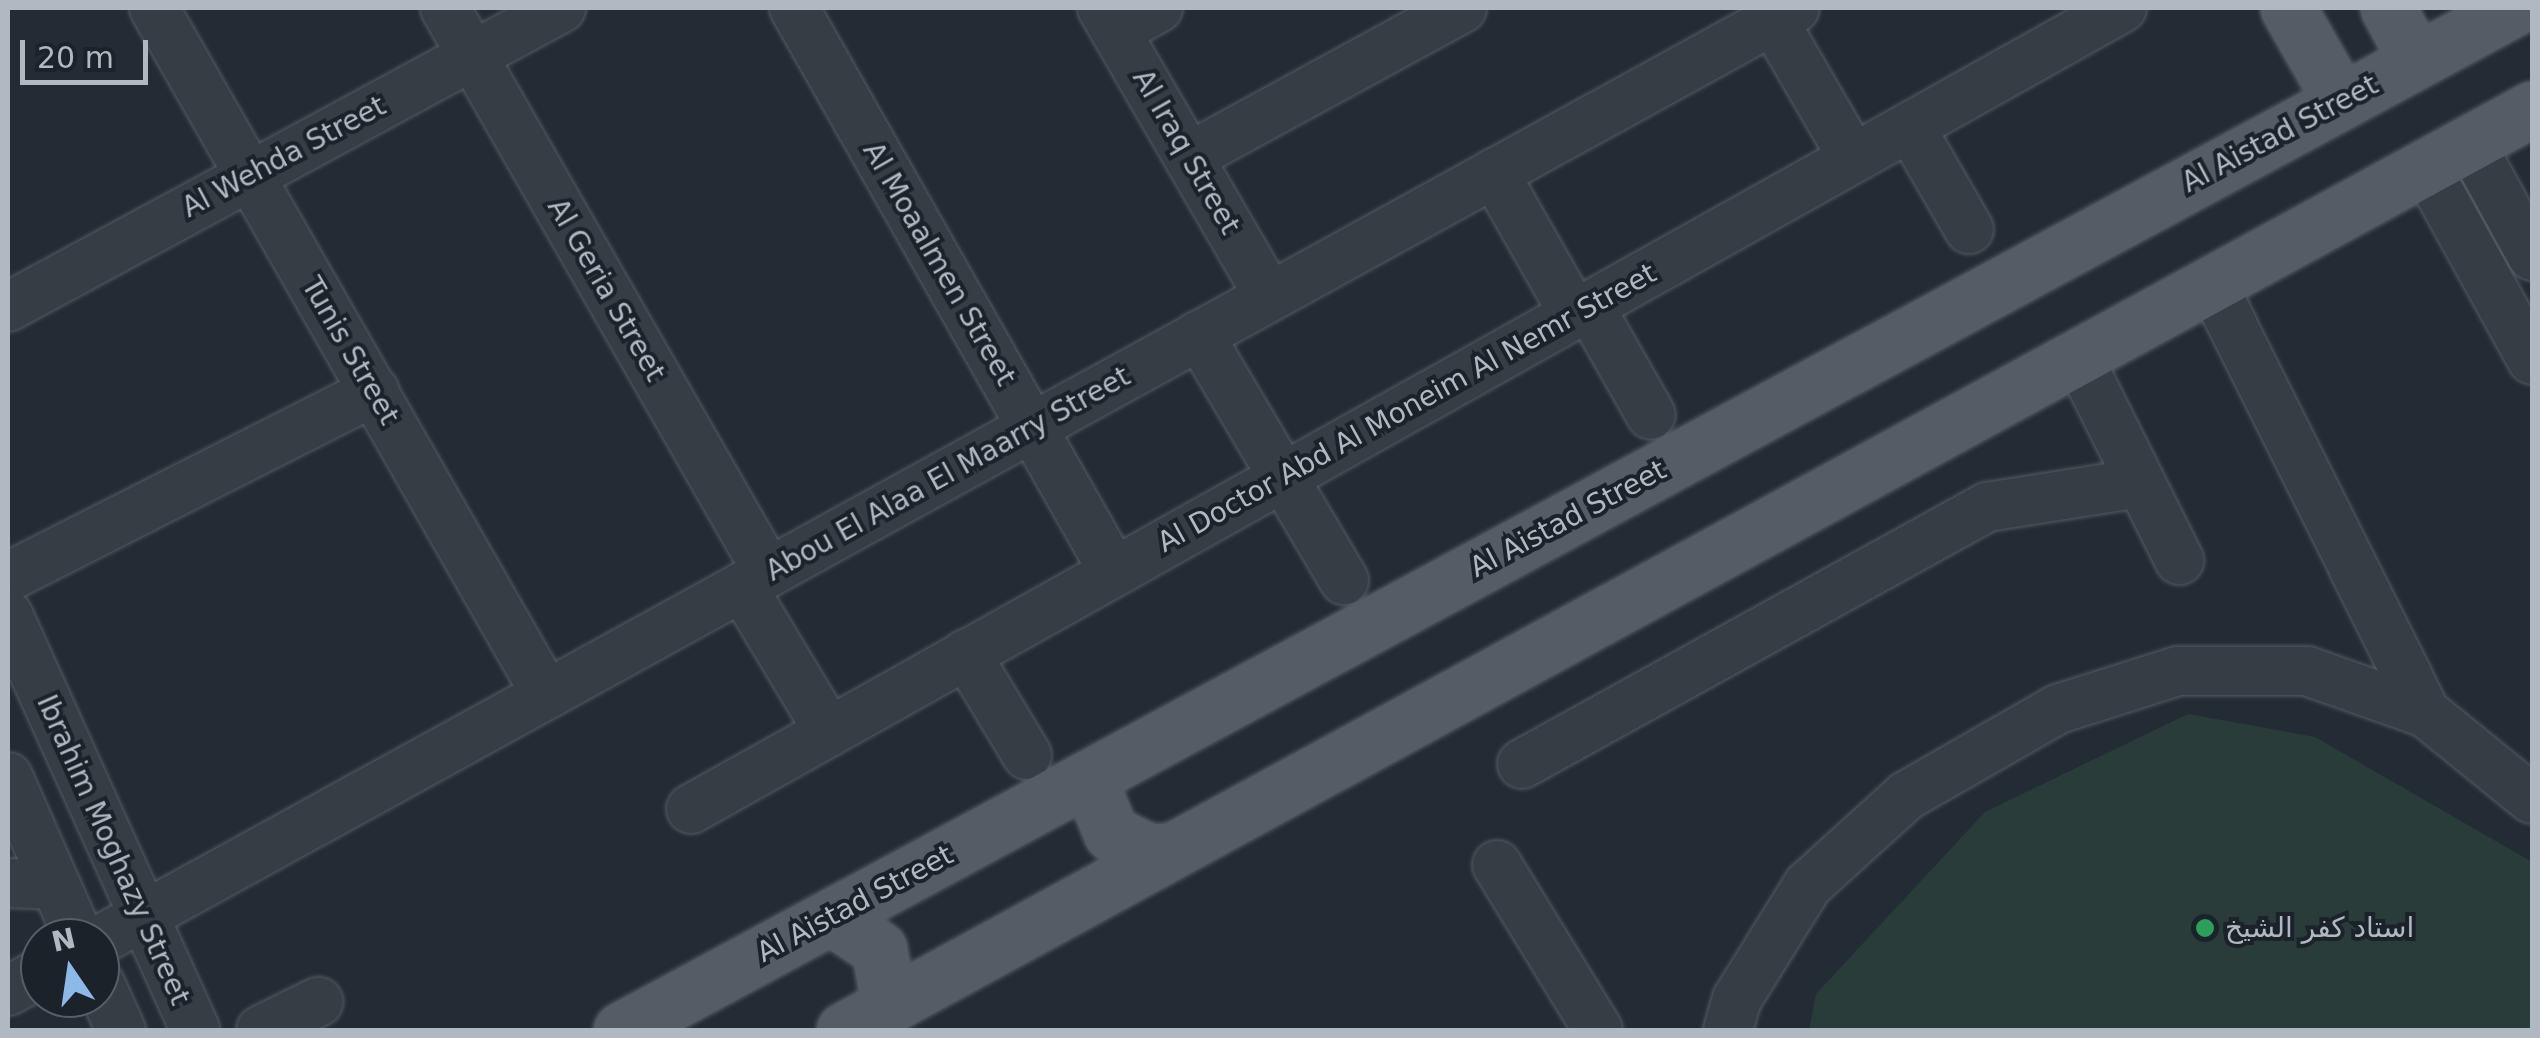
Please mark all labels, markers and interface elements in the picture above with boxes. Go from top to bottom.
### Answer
scale bar [25,20,152,82]
text: 20 m [37,40,114,75]
street label: Al Iraq Street [1125,64,1247,240]
street label: Al Aistad Street [2176,68,2384,200]
street label: Al Wehda Street [176,89,392,225]
street label: Al Moaalmen Street [856,136,1022,392]
street label: Al Geria Street [540,193,672,387]
street label: Al Doctor Abd Al Moneim Al Nemr Street [1152,256,1662,560]
street label: Tunis Street [294,271,406,431]
street label: Abou El Alaa El Maarry Street [760,360,1136,588]
street label: Al Aistad Street [1464,453,1672,585]
street label: Ibrahim Moghazy Street [29,690,197,1010]
street label: Al Aistad Street [751,838,959,970]
place label: استاد كفر الشيخ [2225,911,2414,945]
marker: استاد كفر الشيخ [2194,917,2216,939]
north arrow [20,918,120,1018]
text: N [48,922,79,959]

